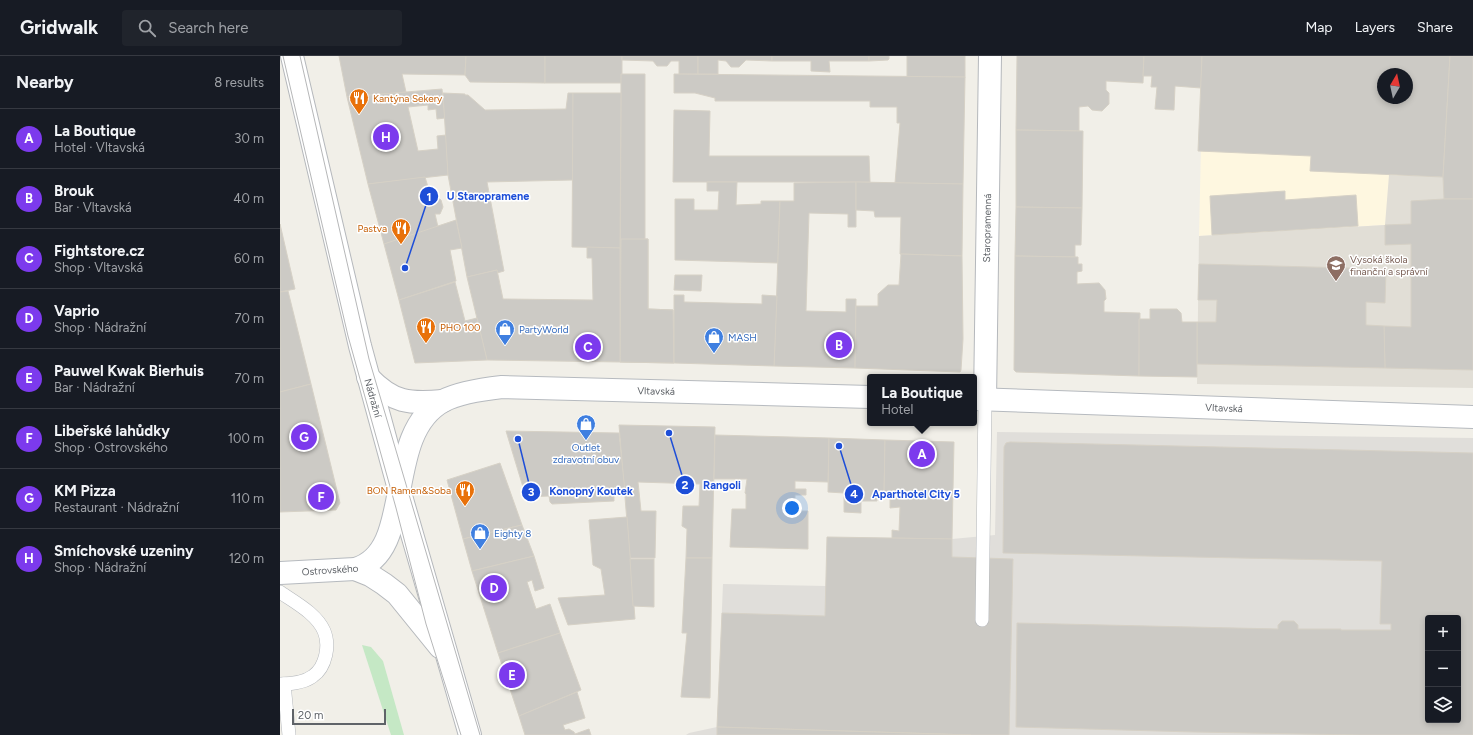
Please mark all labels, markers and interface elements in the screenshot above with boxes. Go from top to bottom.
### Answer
search box [122,10,402,46]
text: Gridwalk [20,16,98,39]
icon: search [136,17,158,39]
text: Search here [168,19,248,37]
text: Map [1305,19,1333,36]
text: Layers [1355,19,1395,36]
text: Share [1417,19,1453,36]
north arrow [1377,68,1413,104]
text: Nearby [16,72,74,92]
text: 8 results [214,75,264,90]
restaurant icon: Kantýna Sekery [348,87,370,115]
place label: Kantýna Sekery [373,92,443,105]
text: La Boutique [54,122,136,140]
pin: H [373,122,399,152]
text: A [24,131,34,146]
text: 30 m [234,131,264,146]
text: Hotel · Vltavská [54,140,145,155]
text: Brouk [54,182,94,200]
callout: U Staropramene [419,185,537,208]
text: 1 [426,190,432,204]
text: U Staropramene [447,190,529,203]
text: B [25,191,33,206]
text: 40 m [233,191,264,206]
street label: Staropramenná [980,193,994,263]
text: Bar · Vltavská [54,200,132,215]
restaurant icon: Pastva [390,217,412,245]
place label: Pastva [358,222,387,235]
text: Fightstore.cz [54,242,145,260]
text: C [24,251,34,266]
text: 60 m [234,251,264,266]
place label: Vysoká škola finanční a správní [1350,253,1428,278]
school or university icon: Vysoká škola finanční a správní [1325,254,1347,282]
text: Shop · Vltavská [54,260,143,275]
text: Vaprio [54,302,100,320]
text: D [24,311,34,326]
text: 70 m [234,311,264,326]
restaurant icon: PHO 100 [415,316,437,344]
shop icon: PartyWorld [494,318,516,346]
text: Shop · Nádražní [54,320,146,335]
place label: PHO 100 [440,321,480,334]
place label: PartyWorld [519,323,569,336]
shop icon: MASH [703,326,725,354]
pin: B [826,330,852,360]
place label: MASH [728,331,757,344]
pin: C [575,332,601,362]
text: Pauwel Kwak Bierhuis [54,362,204,380]
text: E [25,371,33,386]
text: 70 m [234,371,264,386]
popup [867,374,977,426]
street label: Nádražní [361,377,385,420]
text: Bar · Nádražní [54,380,135,395]
street label: Vltavská [637,384,675,398]
text: La Boutique [881,384,963,402]
street label: Vltavská [1205,401,1243,415]
text: Hotel [881,402,913,417]
shop icon: Outlet zdravotní obuv [575,413,597,441]
text: Libeřské lahůdky [54,422,170,440]
pin: G [291,422,317,452]
text: F [25,431,33,446]
text: 100 m [228,431,264,446]
pin: A [909,439,935,469]
text: Shop · Ostrovského [54,440,168,455]
place label: Outlet zdravotní obuv [553,441,620,466]
callout: Rangoli [675,473,749,496]
text: 2 [682,478,689,492]
restaurant icon: BON Ramen&Soba [454,479,476,507]
text: Rangoli [703,479,741,492]
callout: Konopný Koutek [521,480,640,503]
text: KM Pizza [54,482,116,500]
pin: F [308,482,334,512]
callout: Aparthotel City 5 [844,483,968,506]
place label: BON Ramen&Soba [367,484,451,497]
text: 3 [528,485,535,499]
text: Konopný Koutek [549,485,633,498]
text: 4 [850,487,858,501]
text: Aparthotel City 5 [872,488,960,501]
text: G [24,491,34,506]
text: 110 m [231,491,264,506]
your location [782,498,802,518]
text: Restaurant · Nádražní [54,500,179,515]
shop icon: Eighty 8 [469,522,491,550]
place label: Eighty 8 [494,527,531,540]
text: Smíchovské uzeniny [54,542,194,560]
text: H [24,551,34,566]
text: 120 m [229,551,264,566]
text: Shop · Nádražní [54,560,146,575]
street label: Ostrovského [301,562,359,578]
pin: D [481,573,507,603]
map controls [1425,615,1461,723]
button: + [1425,615,1461,651]
button: − [1425,651,1461,687]
pin: E [499,660,525,690]
button: layers [1425,687,1461,723]
scale bar [292,707,386,726]
text: 20 m [298,709,323,722]

